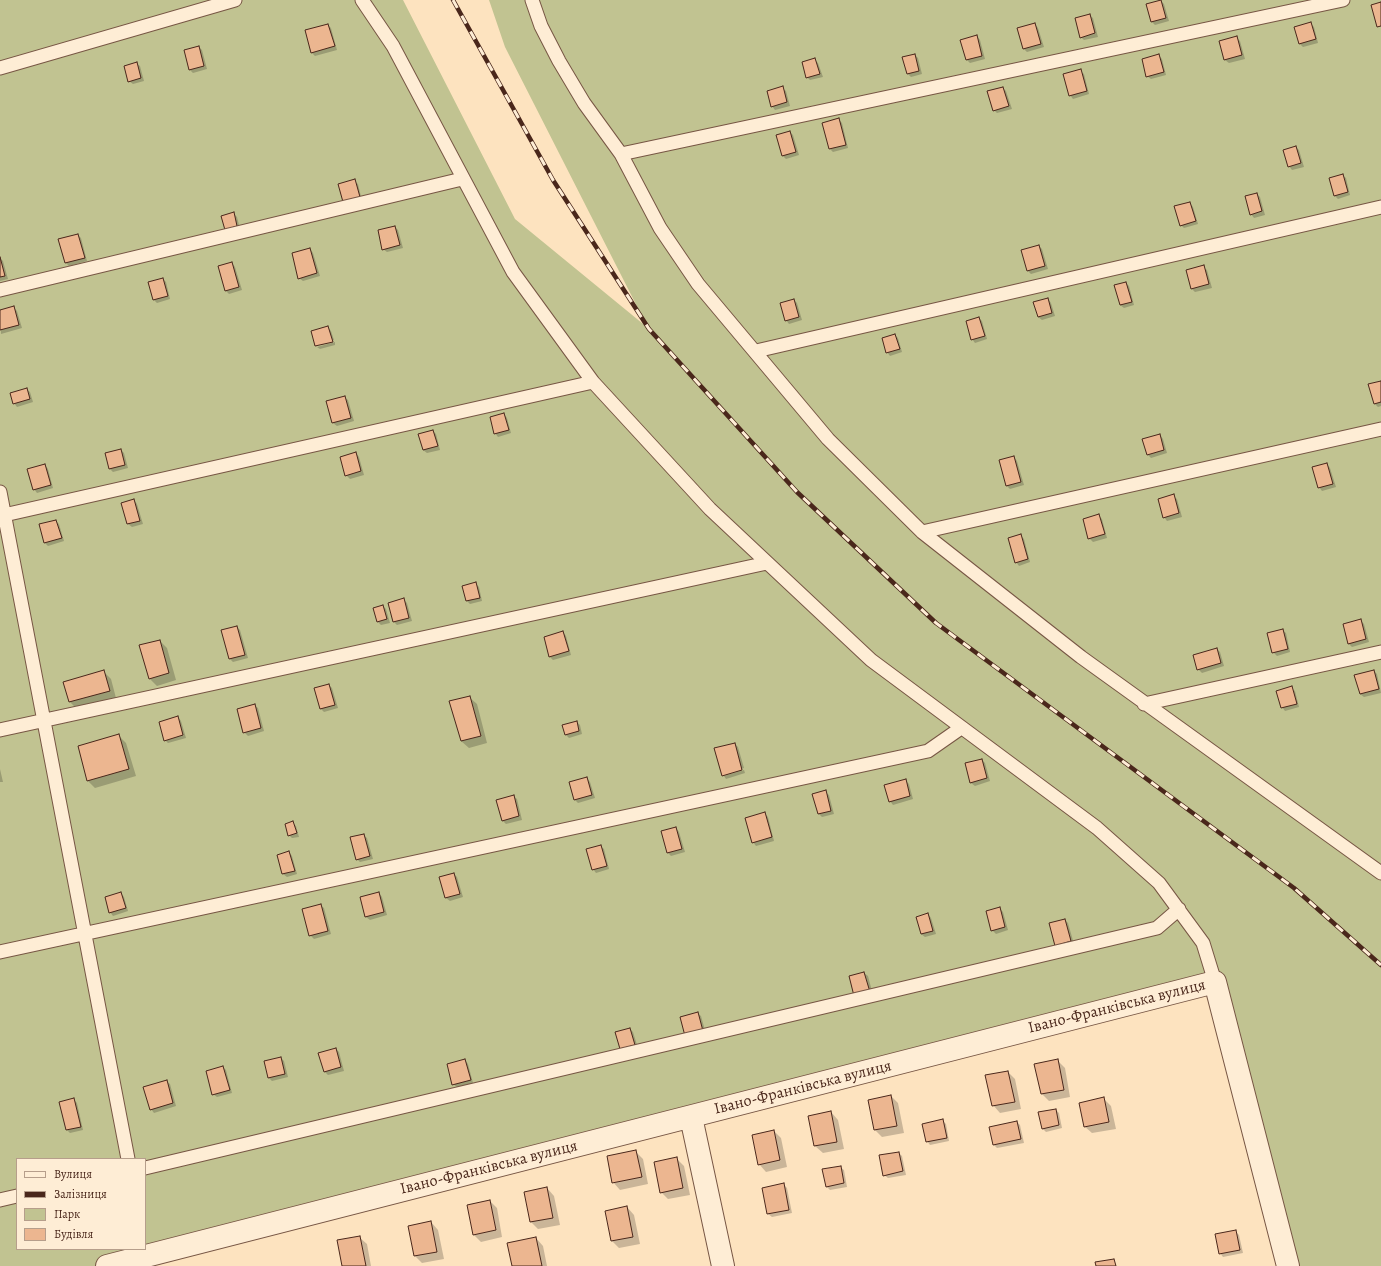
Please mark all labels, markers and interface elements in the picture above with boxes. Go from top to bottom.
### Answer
street label: Івано-Франківська вулиця [1026,976,1208,1038]
street label: Івано-Франківська вулиця [712,1057,894,1119]
street label: Івано-Франківська вулиця [398,1137,580,1199]
legend [16,1158,146,1250]
text: Вулиця [54,1166,92,1182]
text: Залізниця [54,1186,107,1202]
text: Парк [54,1206,80,1222]
text: Будівля [54,1226,93,1242]

